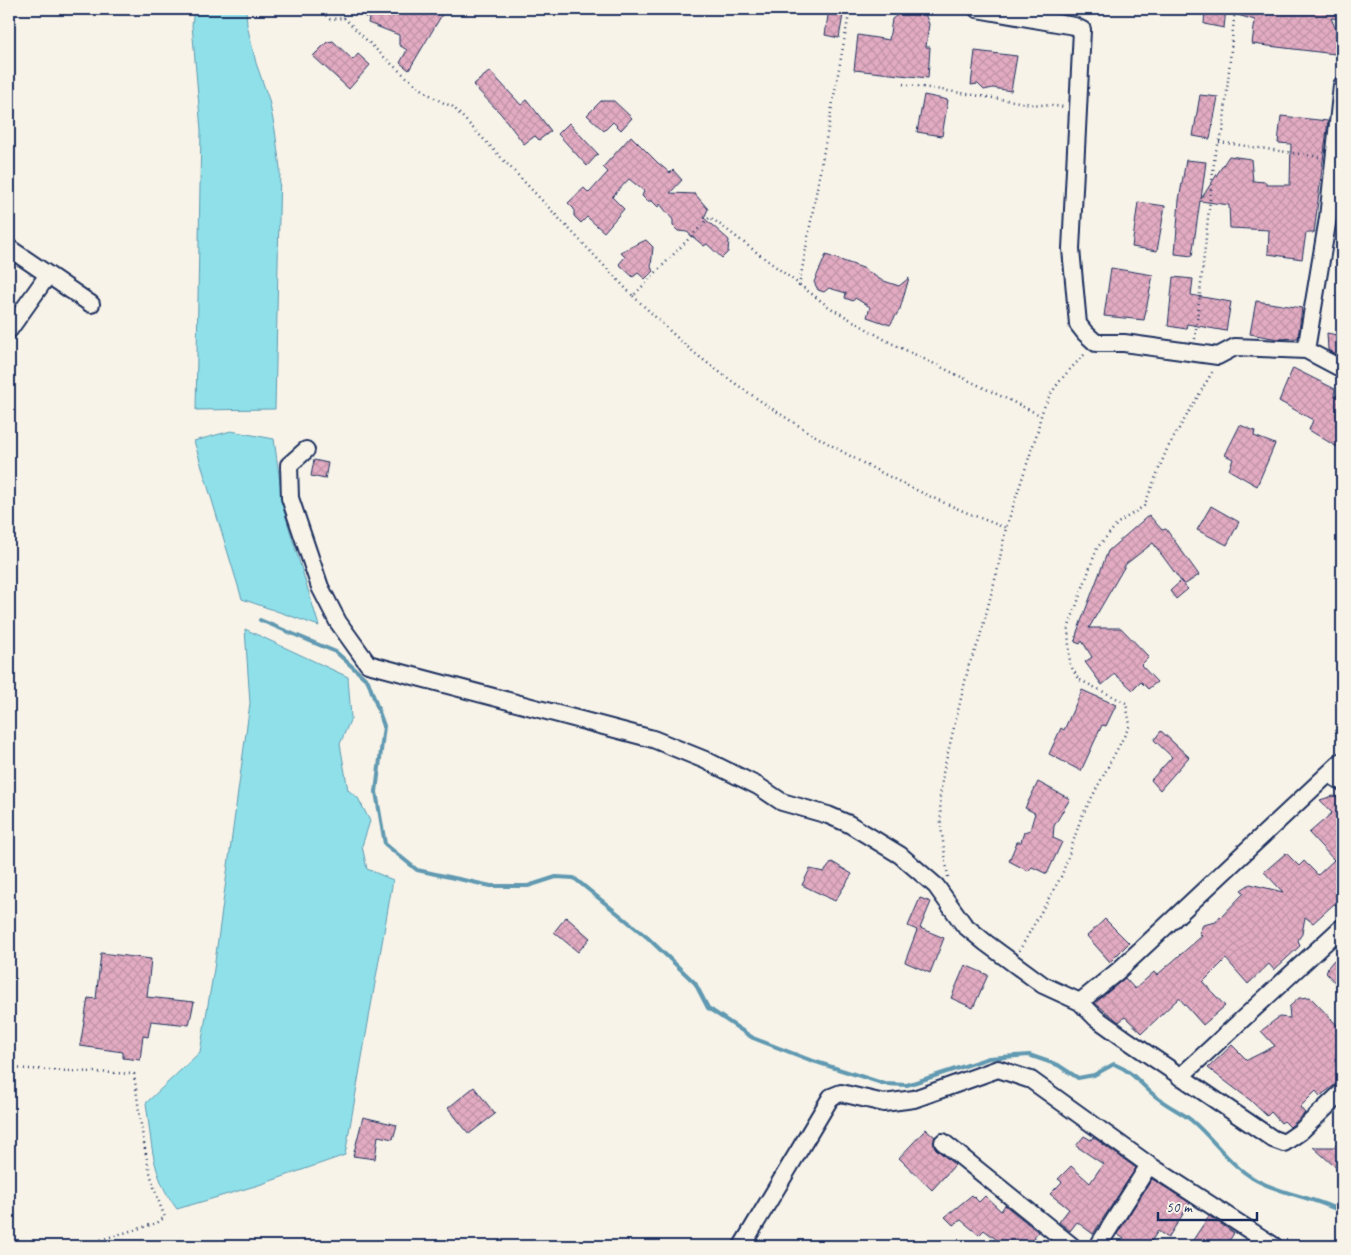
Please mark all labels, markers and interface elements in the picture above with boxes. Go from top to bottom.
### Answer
scale bar [1158,1190,1257,1222]
text: 50 m [1166,1198,1193,1217]

